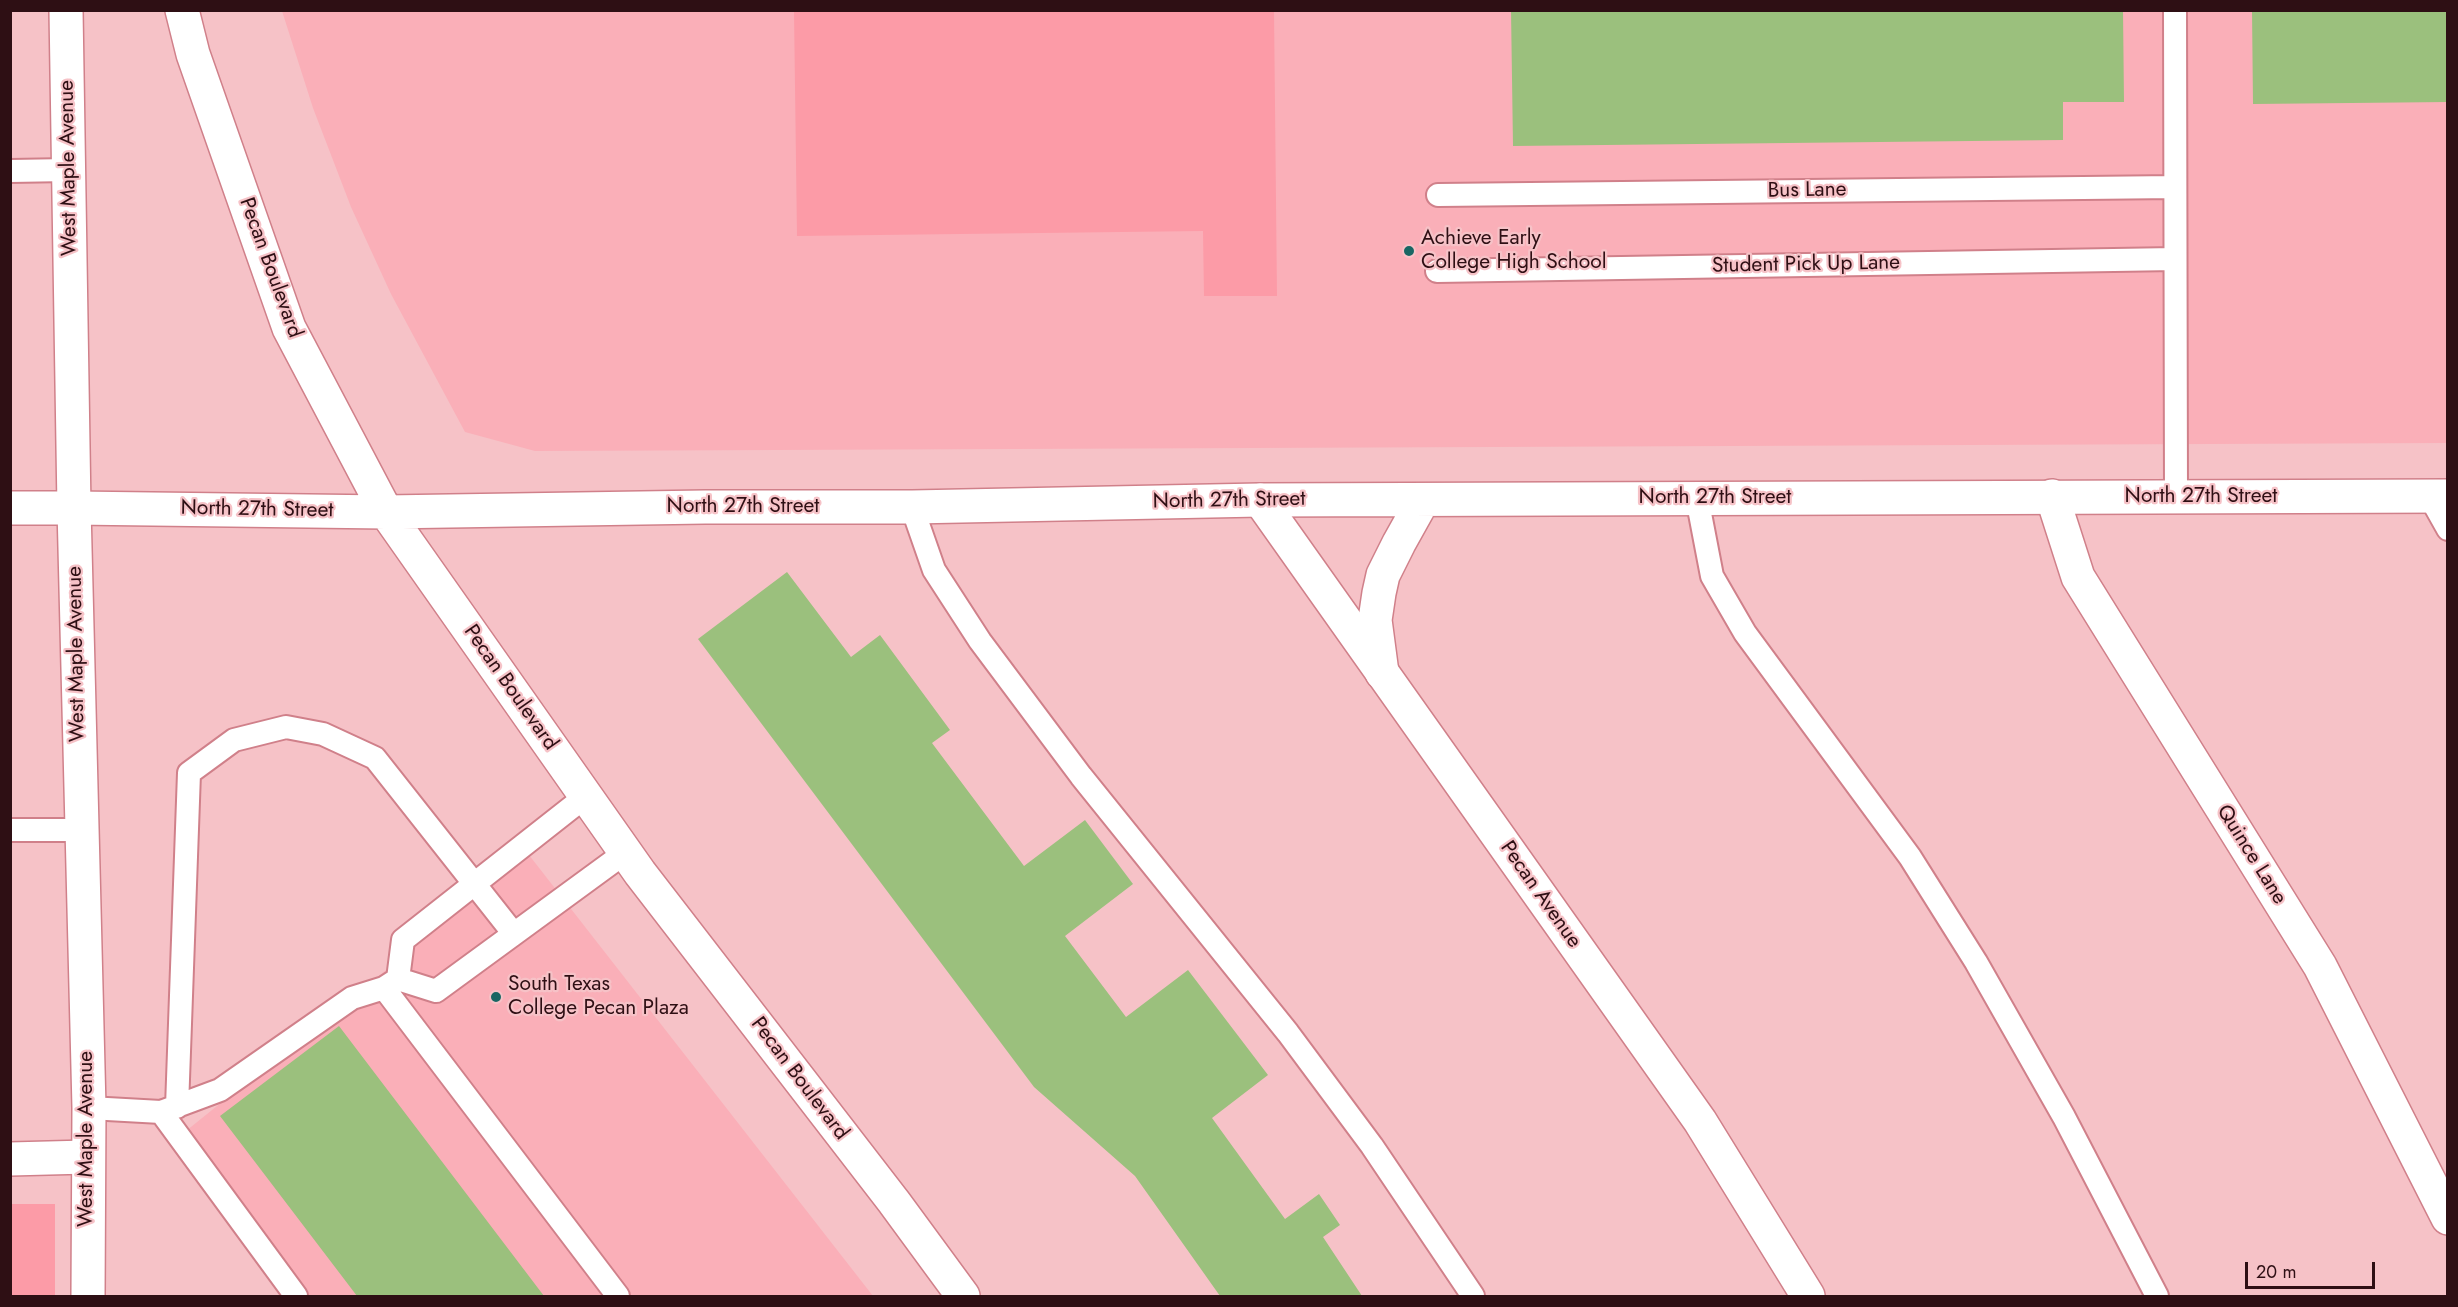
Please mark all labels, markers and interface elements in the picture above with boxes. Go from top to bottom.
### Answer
street label: West Maple Avenue [55,80,83,256]
street label: Bus Lane [1767,178,1847,204]
street label: Pecan Boulevard [233,195,307,341]
place label: Achieve Early College High School [1421,226,1607,276]
marker: Achieve Early College High School [1402,244,1416,258]
street label: Student Pick Up Lane [1712,251,1900,279]
street label: North 27th Street [2125,484,2277,510]
street label: North 27th Street [1639,485,1791,511]
street label: North 27th Street [1152,487,1306,515]
street label: North 27th Street [667,494,819,520]
street label: North 27th Street [180,496,334,524]
street label: West Maple Avenue [63,566,91,742]
street label: Pecan Boulevard [457,620,563,756]
street label: Quince Lane [2210,801,2292,909]
street label: Pecan Avenue [1494,837,1586,953]
place label: South Texas College Pecan Plaza [508,972,689,1022]
marker: South Texas College Pecan Plaza [489,990,503,1004]
street label: Pecan Boulevard [745,1013,853,1145]
street label: West Maple Avenue [74,1051,100,1227]
scale bar [2248,1250,2378,1288]
text: 20 m [2256,1259,2296,1285]

